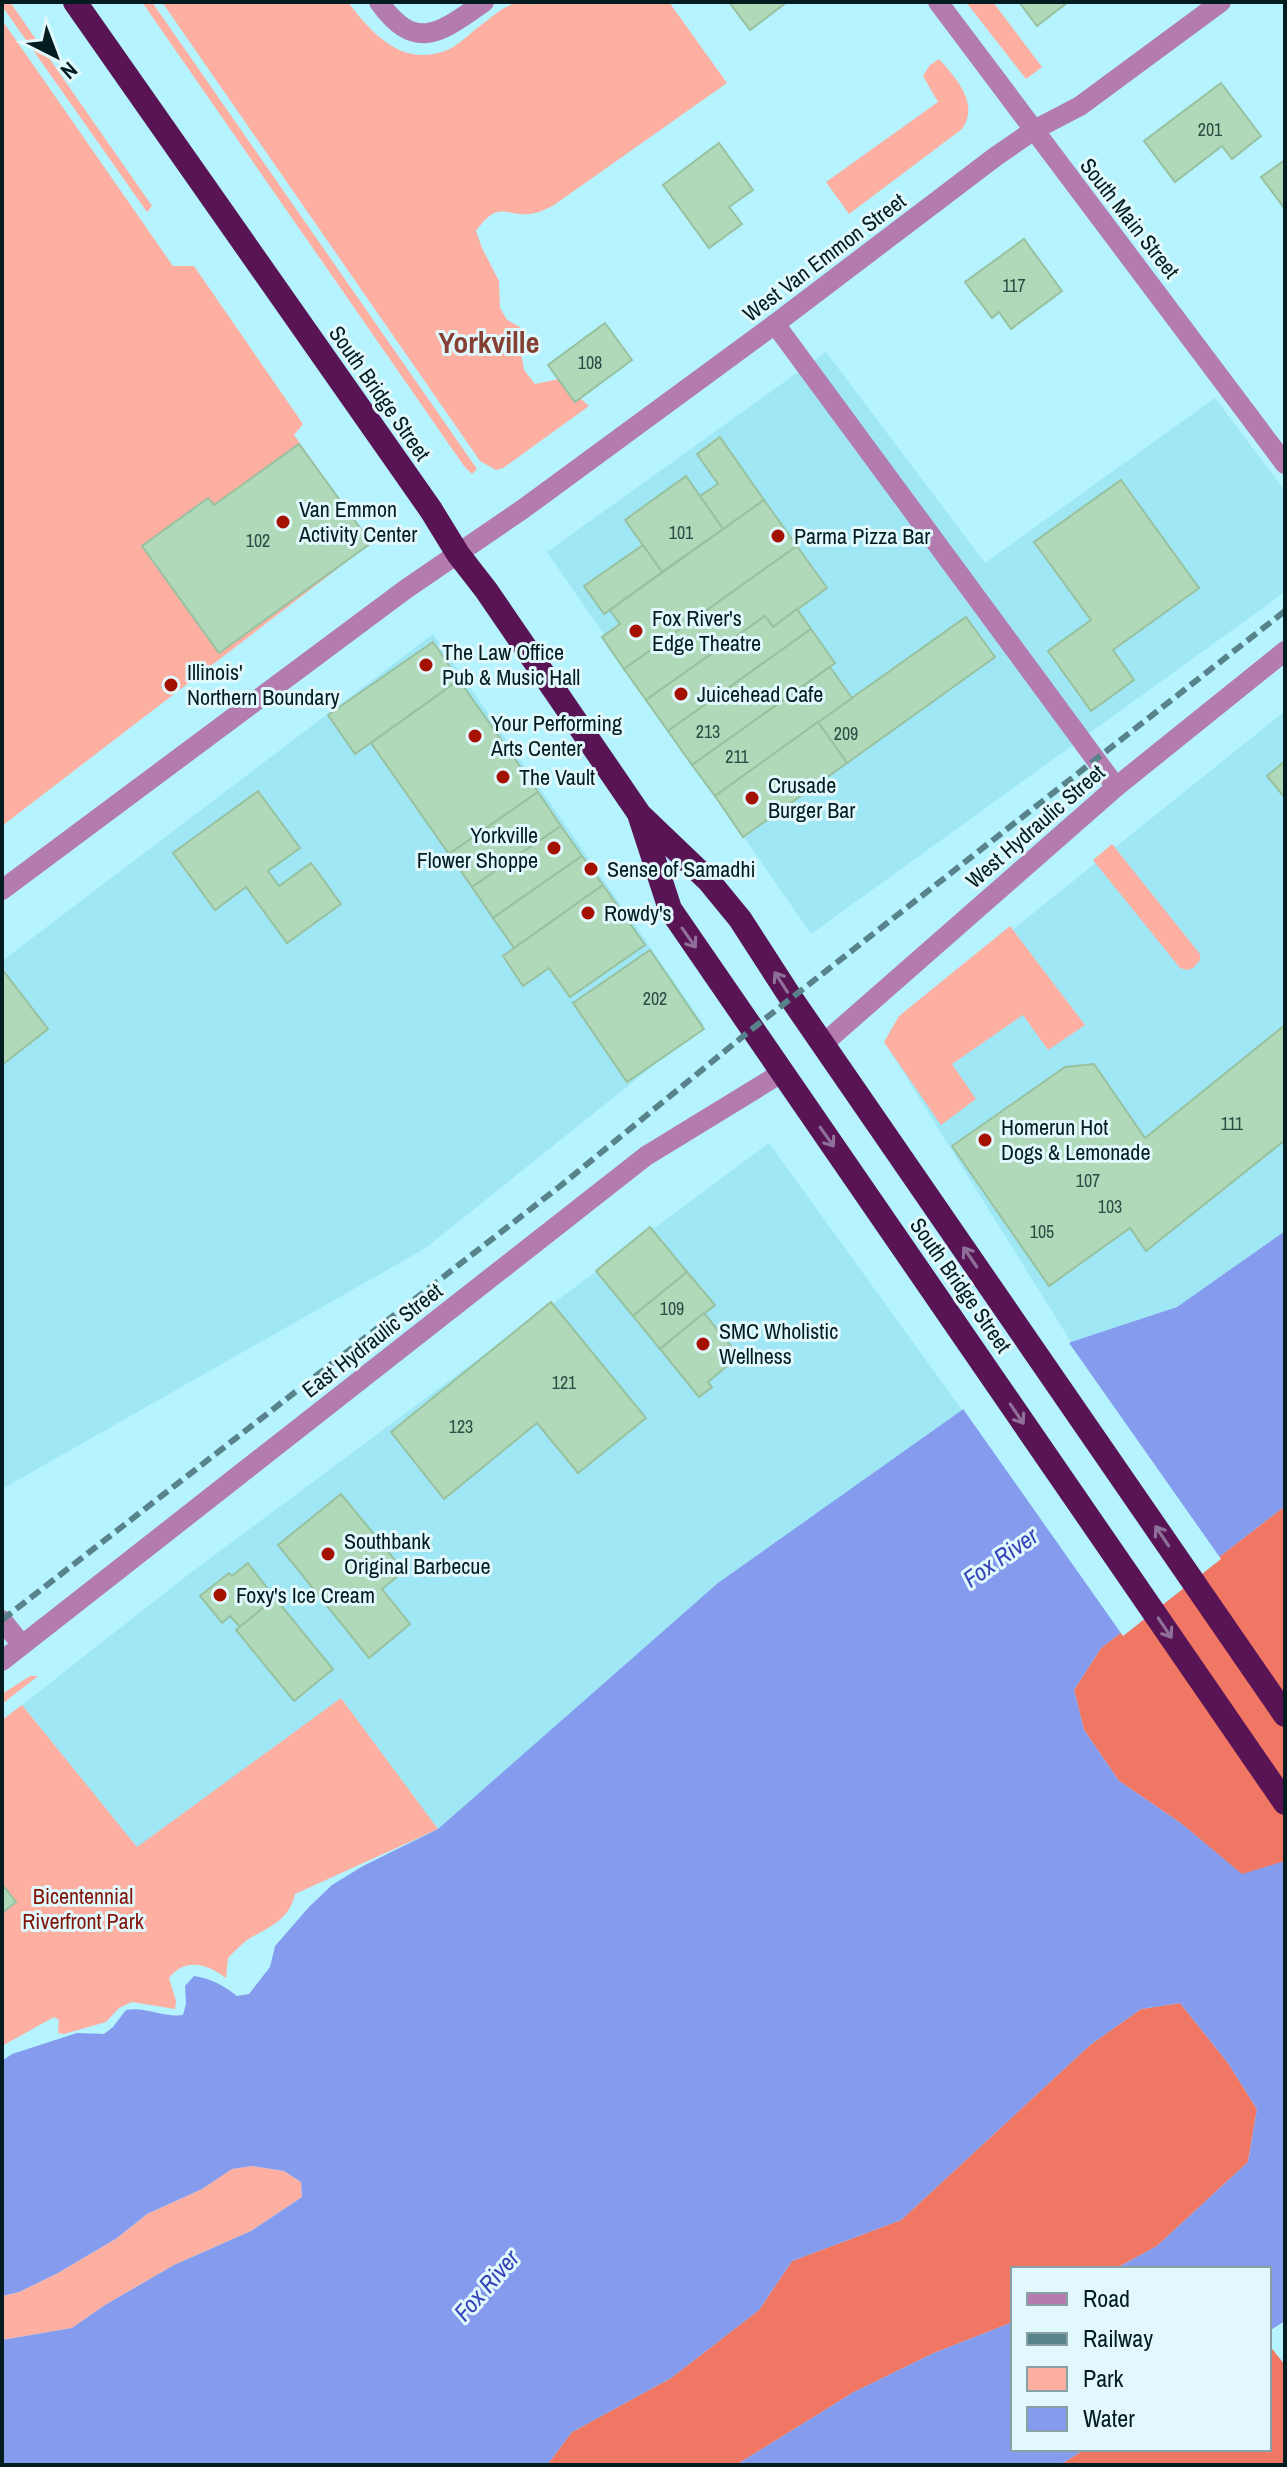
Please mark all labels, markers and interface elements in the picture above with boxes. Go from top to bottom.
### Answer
north arrow [16,16,96,96]
text: N [55,55,84,86]
house number: 201 [1198,117,1223,142]
street label: South Main Street [1073,151,1187,285]
street label: West Van Emmon Street [736,186,912,328]
house number: 117 [1002,273,1026,298]
street label: South Bridge Street [322,319,438,467]
district label: Yorkville [439,322,539,362]
house number: 108 [578,350,602,375]
place label: Van Emmon Activity Center [298,494,417,549]
marker: Van Emmon Activity Center [274,513,292,531]
house number: 101 [669,520,694,545]
place label: Parma Pizza Bar [794,521,930,551]
marker: Parma Pizza Bar [769,527,787,545]
house number: 102 [246,528,270,553]
place label: Fox River's Edge Theatre [652,603,761,658]
marker: Fox River's Edge Theatre [627,622,645,640]
place label: The Law Office Pub & Music Hall [442,637,580,692]
marker: The Law Office Pub & Music Hall [417,656,435,674]
place label: Illinois' Northern Boundary [187,657,339,712]
marker: Illinois' Northern Boundary [162,676,180,694]
place label: Juicehead Cafe [697,679,823,709]
marker: Juicehead Cafe [672,685,690,703]
place label: Your Performing Arts Center [490,708,622,763]
house number: 213 [696,719,720,744]
house number: 209 [834,721,858,746]
marker: Your Performing Arts Center [466,727,484,745]
house number: 211 [725,744,750,769]
street label: West Hydraulic Street [959,757,1111,895]
place label: The Vault [519,762,595,792]
marker: The Vault [494,768,512,786]
place label: Crusade Burger Bar [768,770,855,825]
marker: Crusade Burger Bar [743,789,761,807]
place label: Yorkville Flower Shoppe [417,820,538,875]
marker: Yorkville Flower Shoppe [545,839,563,857]
place label: Sense of Samadhi [607,854,755,884]
marker: Sense of Samadhi [582,860,600,878]
place label: Rowdy's [604,898,672,928]
marker: Rowdy's [579,904,597,922]
one-way arrow [681,926,698,948]
one-way arrow [772,971,788,994]
house number: 202 [643,986,667,1011]
house number: 111 [1221,1111,1244,1136]
place label: Homerun Hot Dogs & Lemonade [1001,1112,1150,1167]
one-way arrow [819,1125,835,1147]
marker: Homerun Hot Dogs & Lemonade [976,1131,994,1149]
house number: 107 [1076,1168,1100,1193]
house number: 103 [1098,1194,1122,1219]
street label: South Bridge Street [903,1211,1019,1359]
house number: 105 [1030,1219,1054,1244]
one-way arrow [962,1246,978,1268]
street label: East Hydraulic Street [296,1276,448,1404]
house number: 109 [660,1296,684,1321]
place label: SMC Wholistic Wellness [719,1316,838,1371]
marker: SMC Wholistic Wellness [694,1335,712,1353]
house number: 121 [552,1370,577,1395]
one-way arrow [1009,1402,1025,1424]
house number: 123 [449,1414,473,1439]
water label: Fox River [956,1519,1045,1594]
one-way arrow [1153,1525,1170,1547]
place label: Southbank Original Barbecue [344,1526,490,1581]
marker: Southbank Original Barbecue [319,1545,337,1563]
place label: Foxy's Ice Cream [236,1580,375,1610]
marker: Foxy's Ice Cream [211,1586,229,1604]
one-way arrow [1156,1616,1173,1638]
park label: Bicentennial Riverfront Park [22,1881,145,1936]
water label: Fox River [446,2241,527,2327]
legend [1011,2267,1271,2451]
text: Road [1083,2282,1130,2314]
text: Railway [1083,2322,1153,2354]
text: Park [1083,2362,1124,2394]
text: Water [1083,2402,1135,2434]

